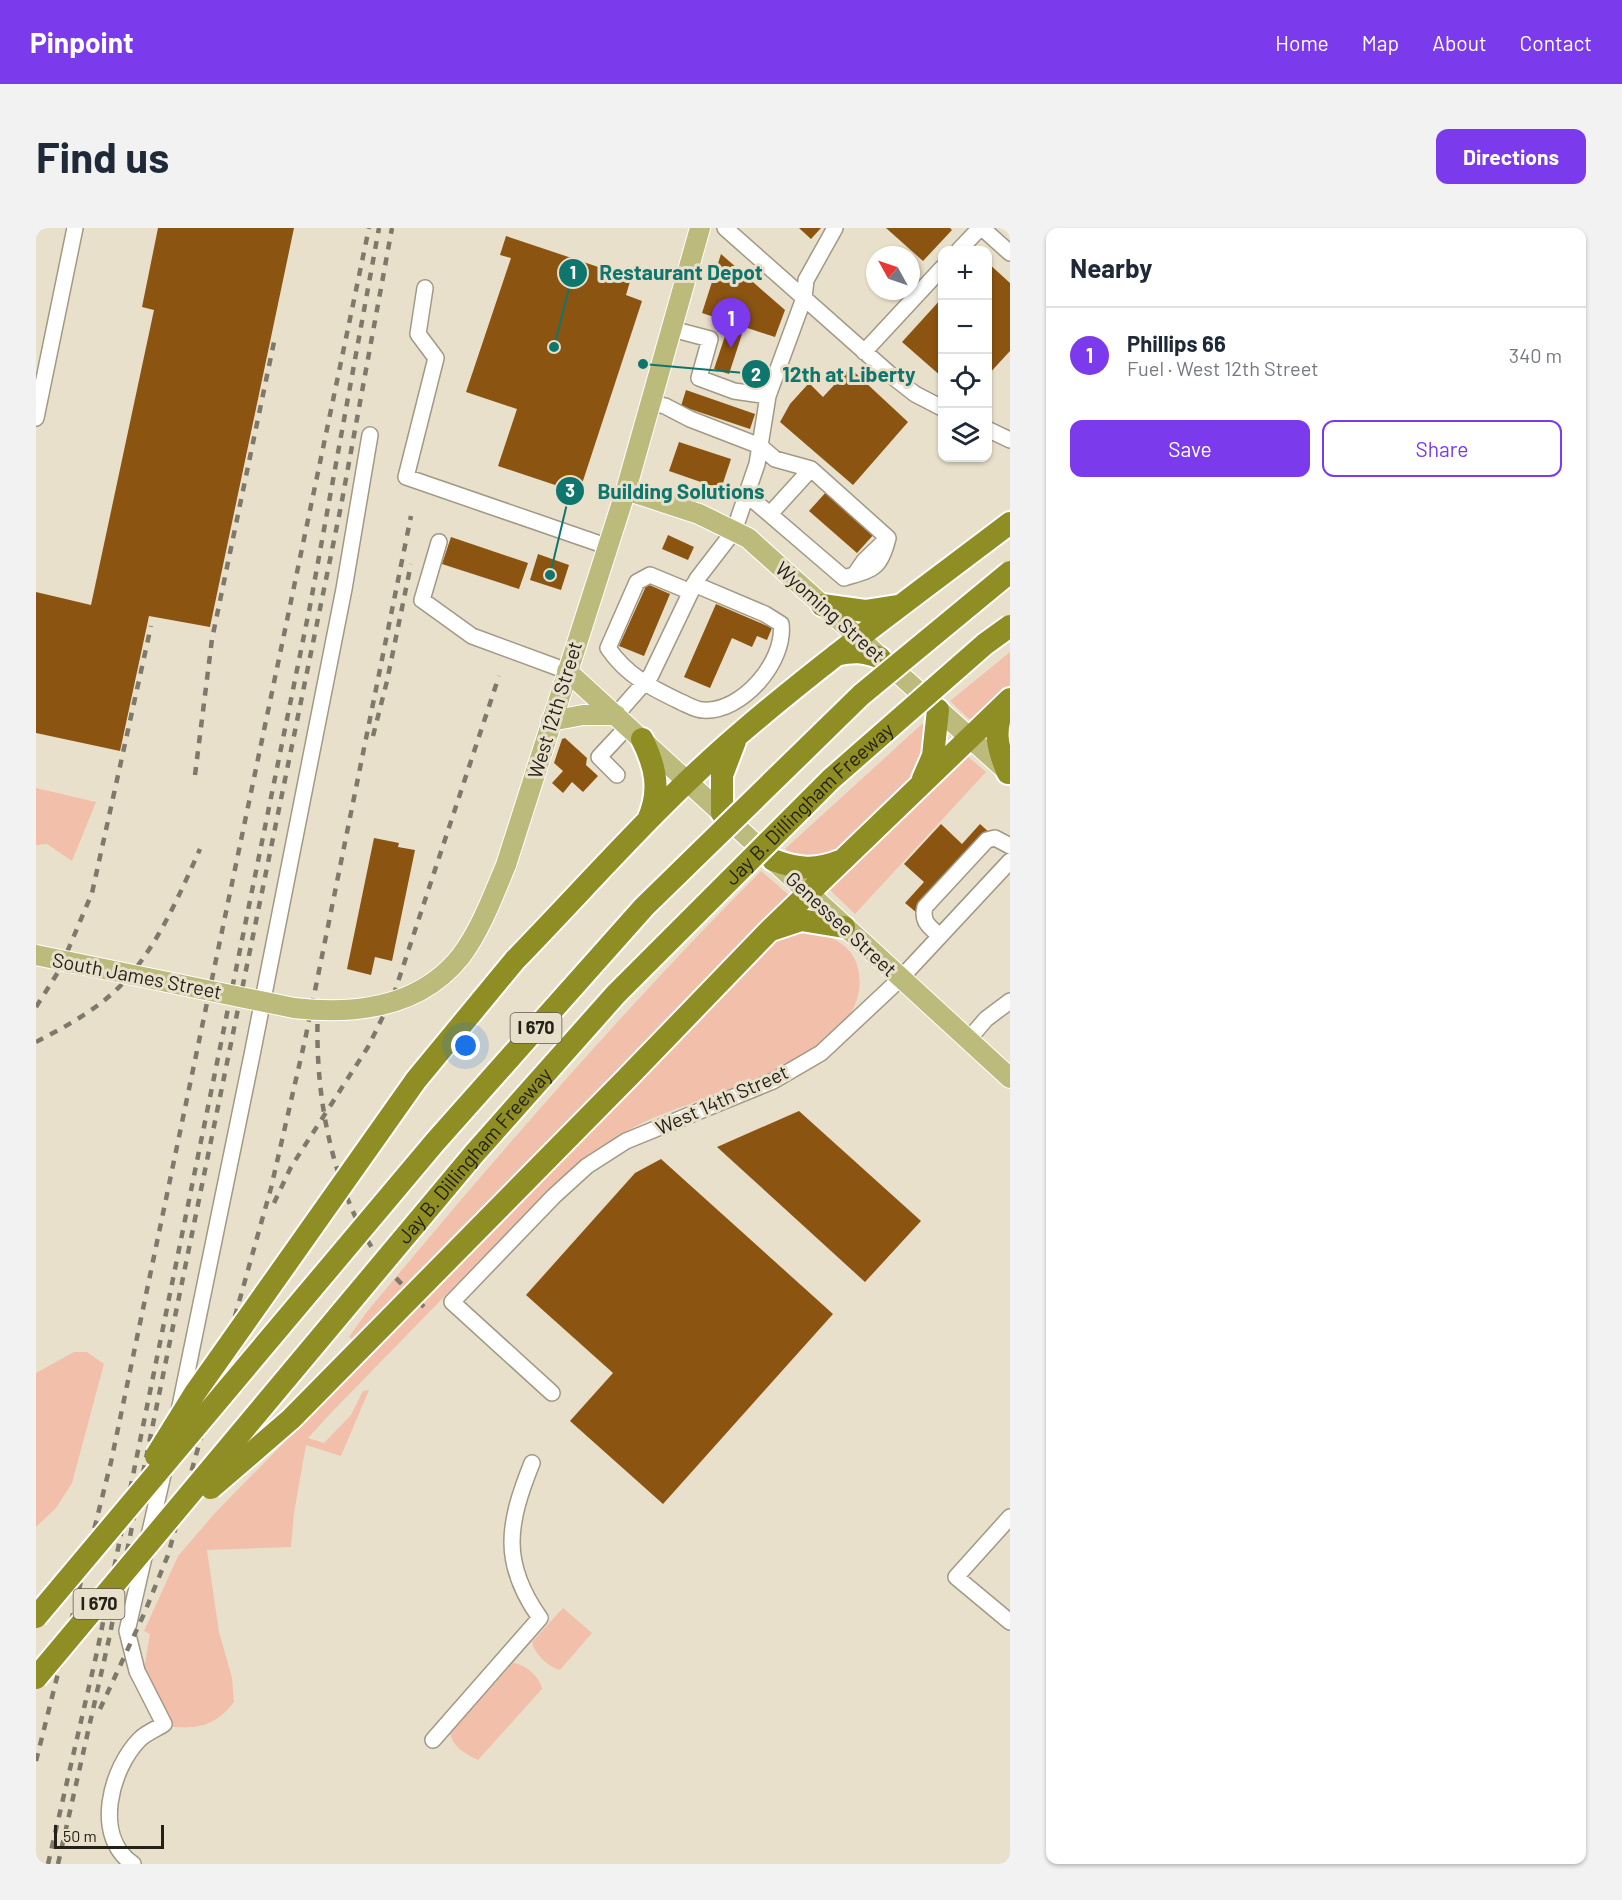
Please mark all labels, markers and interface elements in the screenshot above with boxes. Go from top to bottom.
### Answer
text: Pinpoint [30,25,134,59]
text: Home [1275,30,1329,55]
text: Map [1362,30,1399,55]
text: About [1432,30,1487,55]
text: Contact [1520,30,1592,55]
button: Directions [1436,129,1586,184]
text: Find us [36,131,169,181]
north arrow [866,246,920,300]
map controls [938,246,992,462]
button: + [938,246,992,300]
text: Nearby [1070,252,1152,283]
callout: Restaurant Depot [558,253,775,292]
text: Restaurant Depot [599,259,763,284]
text: 1 [570,261,576,283]
pin: 1 [712,298,750,348]
button: − [938,300,992,354]
text: Phillips 66 [1127,330,1226,356]
text: 1 [1086,343,1093,367]
text: 340 m [1509,343,1562,367]
button: locate [938,354,992,408]
callout: 12th at Liberty [741,355,928,394]
text: Fuel · West 12th Street [1127,356,1319,380]
text: 12th at Liberty [782,361,916,386]
text: 2 [751,363,761,385]
button: layers [938,408,992,462]
button: Save [1070,420,1310,477]
button: Share [1322,420,1562,477]
callout: Building Solutions [555,472,777,511]
text: Building Solutions [597,478,765,503]
text: 3 [565,479,575,501]
street label: Wyoming Street [771,556,890,667]
street label: West 12th Street [522,638,586,781]
street label: Jay B. Dillingham Freeway [719,717,898,889]
street label: Genessee Street [781,866,902,981]
street label: South James Street [50,947,224,1003]
road number: I 670 [510,1013,562,1043]
your location [451,1031,480,1060]
street label: West 14th Street [652,1059,792,1139]
street label: Jay B. Dillingham Freeway [391,1062,556,1248]
road number: I 670 [74,1589,124,1619]
scale bar [54,1822,164,1850]
text: 50 m [63,1826,97,1845]

